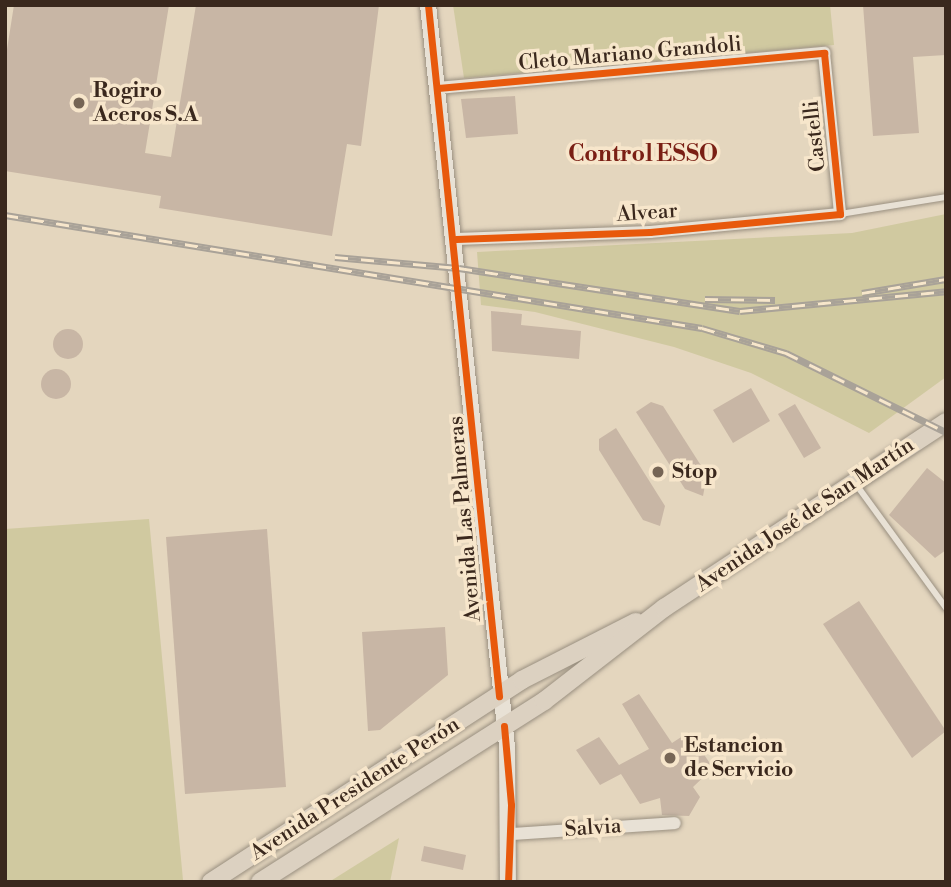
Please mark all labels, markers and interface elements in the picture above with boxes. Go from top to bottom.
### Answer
street label: Cleto Mariano Grandoli [517,32,743,76]
place label: Rogiro Aceros S.A [93,78,198,128]
marker: Rogiro Aceros S.A [71,95,87,111]
street label: Castelli [799,99,831,173]
district label: Control ESSO [568,140,718,168]
street label: Alvear [616,198,678,228]
street label: Avenida Las Palmeras [443,415,487,623]
street label: Avenida José de San Martín [691,433,919,597]
place label: Stop [672,459,718,485]
marker: Stop [650,464,666,480]
street label: Avenida Presidente Perón [246,712,464,866]
place label: Estancion de Servicio [684,733,793,783]
marker: Estancion de Servicio [662,750,678,766]
street label: Salvia [564,813,622,843]

